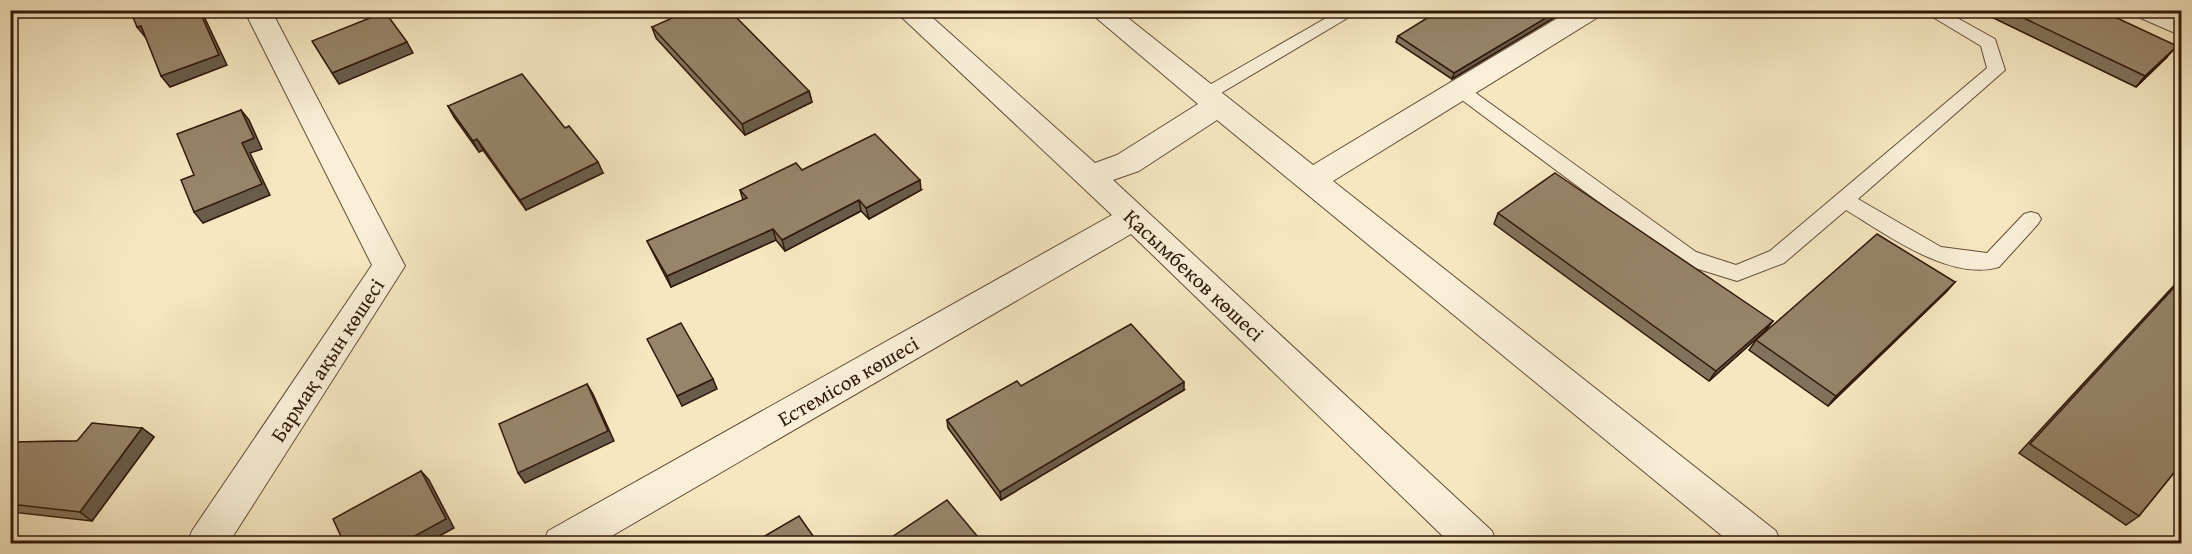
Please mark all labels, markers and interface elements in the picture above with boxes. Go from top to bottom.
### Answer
street label: Қасымбеков көшесі [1117,202,1271,349]
street label: Бармақ ақын көшесі [262,272,392,448]
street label: Естемісов көшесі [772,328,924,434]

